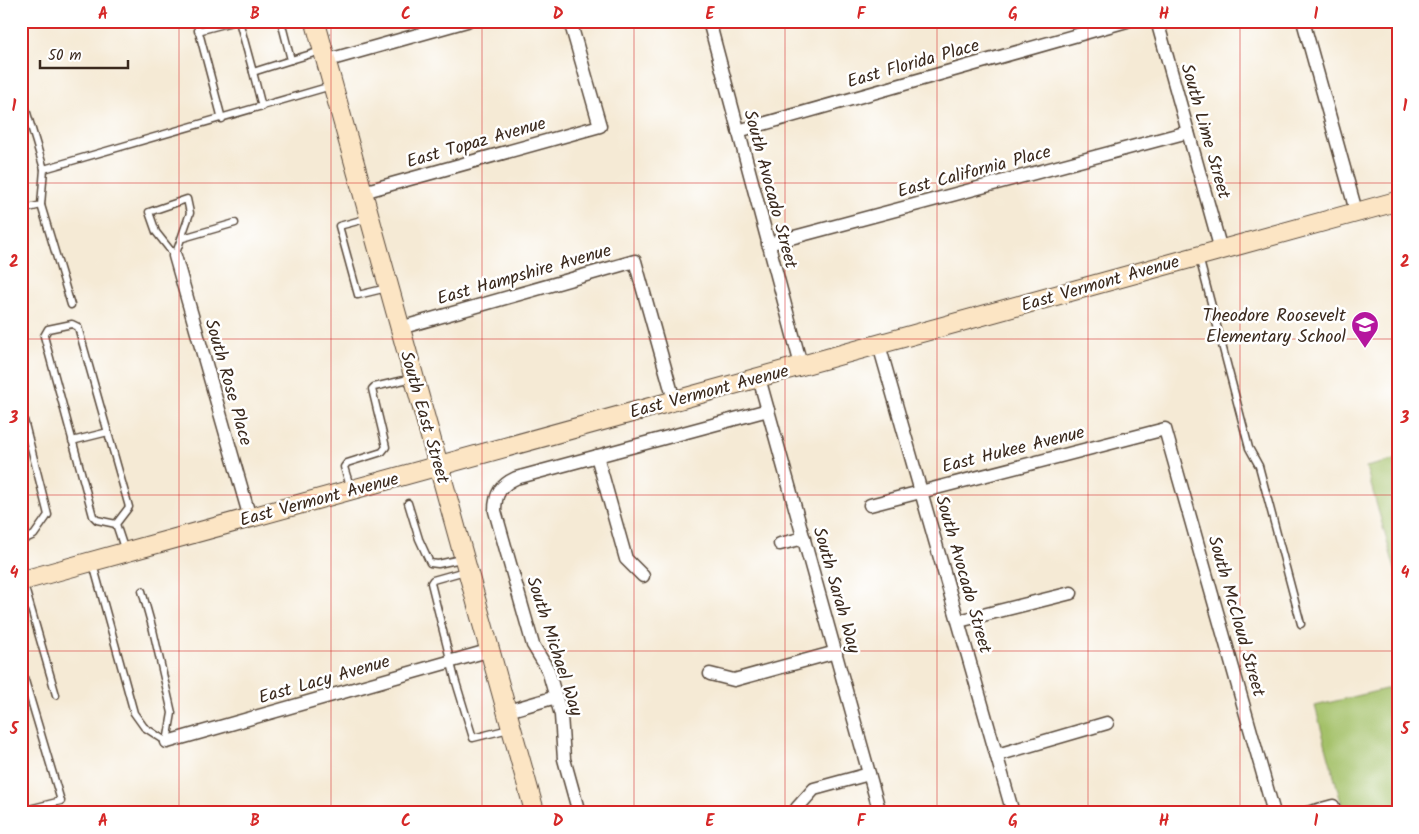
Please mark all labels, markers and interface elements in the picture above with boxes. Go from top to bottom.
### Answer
text: A [98,2,108,27]
text: B [250,2,260,27]
text: C [401,2,411,27]
text: D [553,2,564,27]
text: E [706,2,716,27]
text: F [857,2,867,27]
text: G [1008,2,1018,27]
text: H [1159,2,1169,27]
text: I [1314,2,1319,27]
street label: East Florida Place [844,32,983,97]
scale bar [40,38,128,70]
text: 50 m [48,44,82,68]
street label: South Lime Street [1171,60,1238,204]
text: 1 [12,94,17,119]
text: 1 [1403,94,1408,119]
street label: South Avocado Street [734,107,805,273]
street label: East Topaz Avenue [403,110,550,177]
street label: East California Place [894,138,1054,207]
street label: East Hampshire Avenue [434,237,615,314]
street label: East Vermont Avenue [1018,248,1183,321]
text: 2 [9,250,19,275]
text: 2 [1400,250,1410,275]
place label: Theodore Roosevelt Elementary School [1202,302,1347,352]
school or university icon: Theodore Roosevelt Elementary School [1350,310,1380,349]
street label: South Rose Place [196,316,259,449]
street label: South East Street [391,348,457,488]
street label: East Vermont Avenue [627,357,792,428]
text: 3 [9,406,19,431]
text: 3 [1400,406,1410,431]
street label: East Hukee Avenue [939,419,1088,482]
street label: East Vermont Avenue [237,465,402,536]
street label: South Avocado Street [926,492,999,658]
street label: South Sarah Way [804,524,868,658]
street label: South McCloud Street [1199,533,1273,701]
text: 4 [10,561,19,586]
text: 4 [1401,561,1410,586]
street label: South Michael Way [517,573,590,721]
street label: East Lacy Avenue [255,648,394,713]
text: 5 [9,717,20,742]
text: 5 [1400,717,1411,742]
text: A [98,809,108,834]
text: B [250,809,260,834]
text: C [401,809,411,834]
text: D [553,809,564,834]
text: E [706,809,716,834]
text: F [857,809,867,834]
text: G [1008,809,1018,834]
text: H [1159,809,1169,834]
text: I [1314,809,1319,834]

